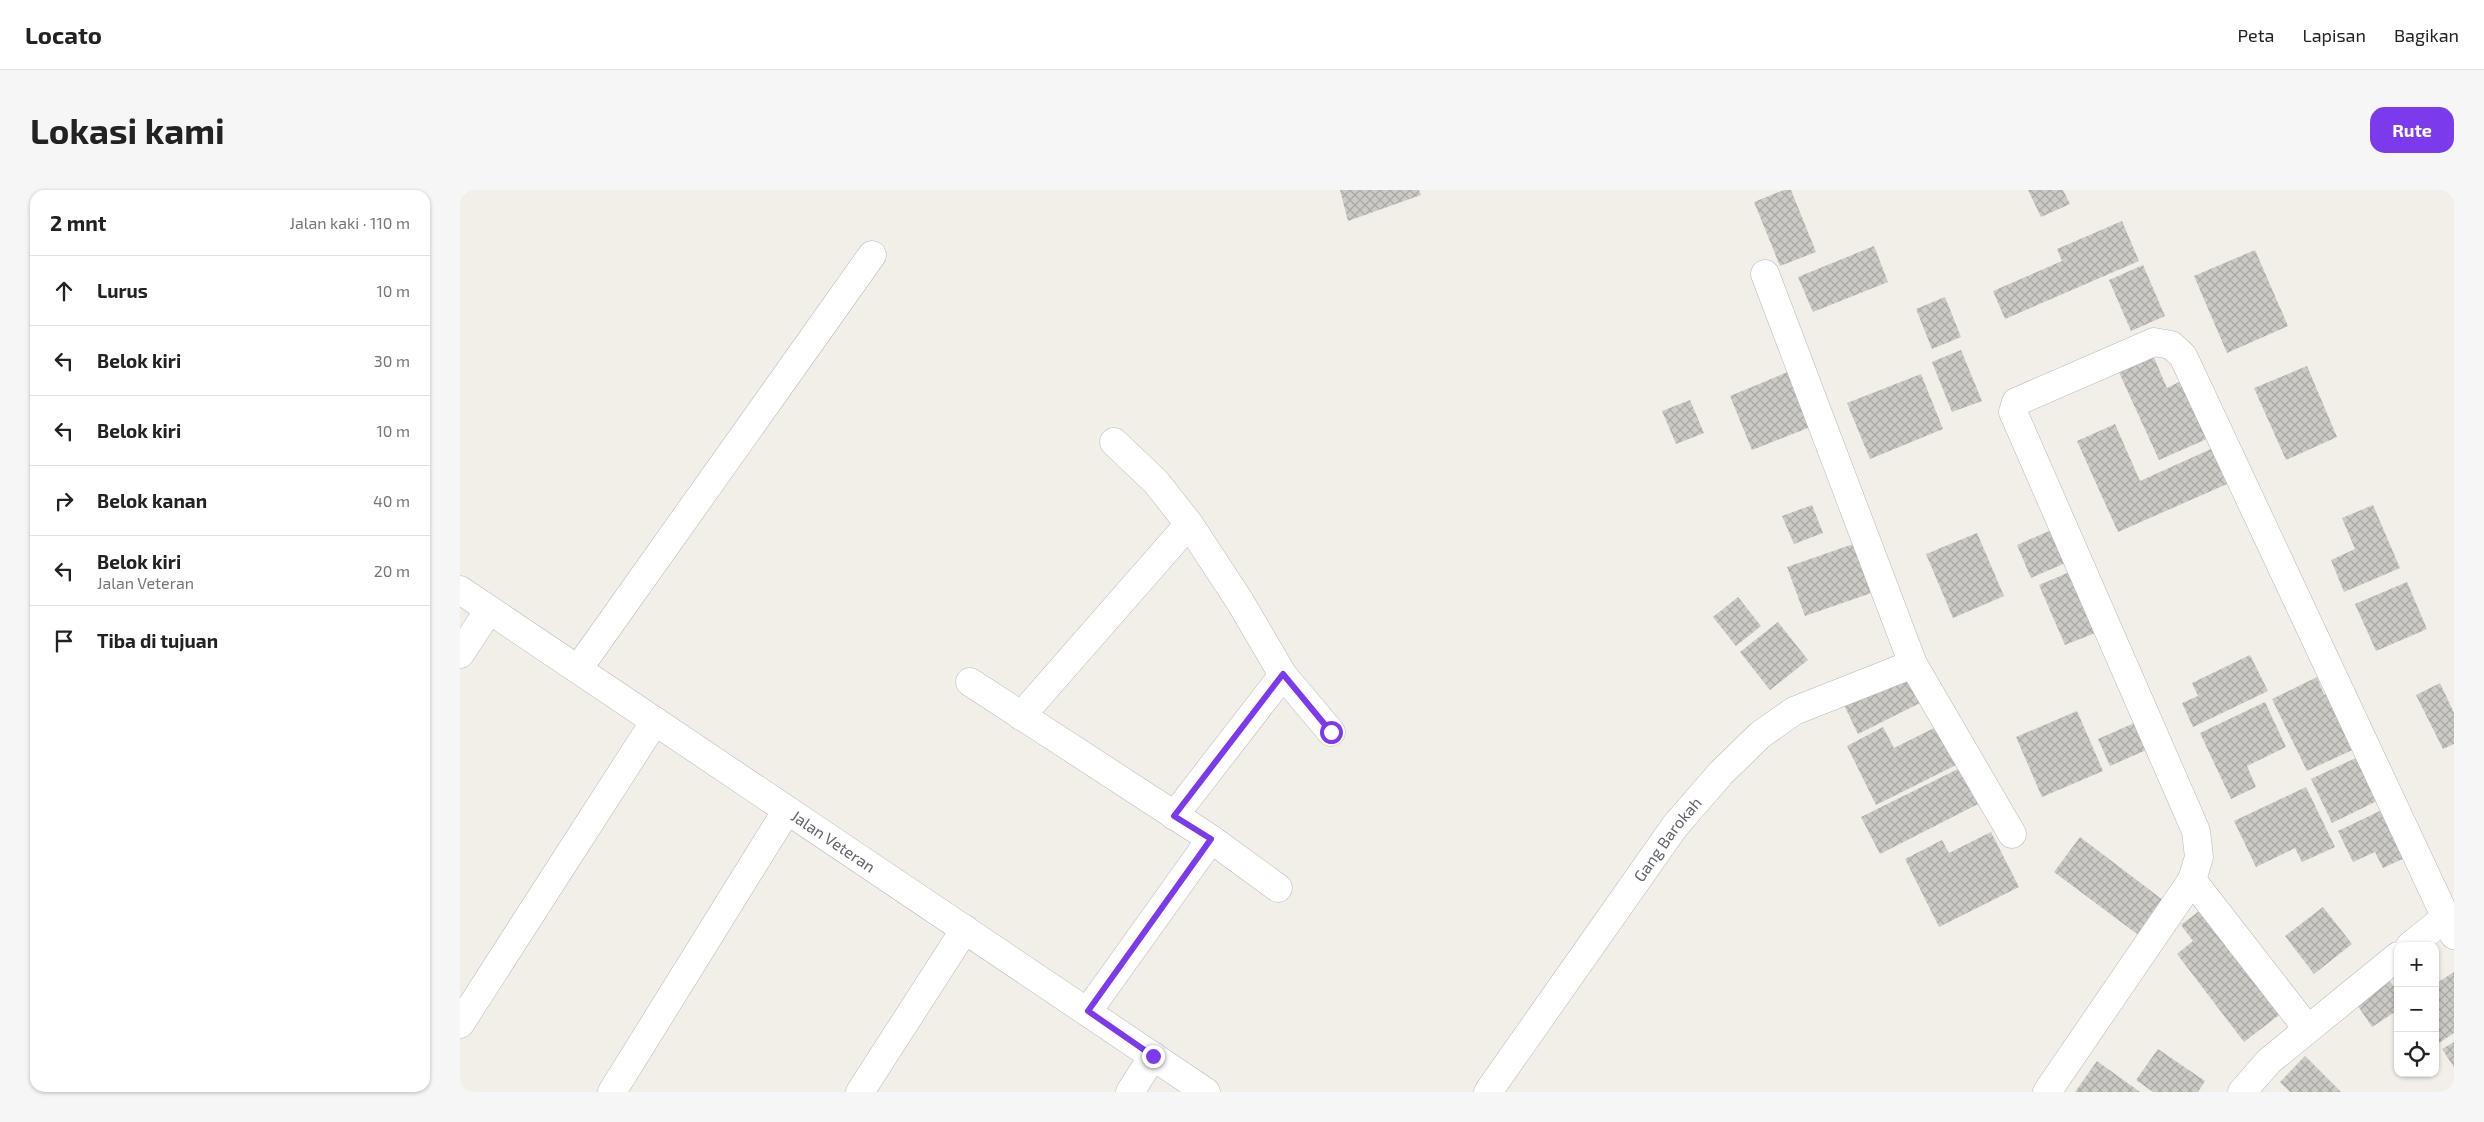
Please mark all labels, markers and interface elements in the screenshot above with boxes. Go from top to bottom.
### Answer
text: Locato [25,20,102,49]
text: Peta [2237,24,2274,46]
text: Lapisan [2302,24,2366,46]
text: Bagikan [2394,24,2459,46]
button: Rute [2370,107,2454,153]
text: Lokasi kami [30,109,225,151]
text: 2 mnt [50,210,106,235]
text: Jalan kaki · 110 m [289,213,410,232]
icon: ahead [50,277,78,305]
text: Lurus [97,279,148,302]
text: 10 m [376,281,410,300]
icon: left [50,347,78,375]
text: Belok kiri [97,349,181,372]
text: 30 m [374,351,410,370]
icon: left [50,417,78,445]
text: Belok kiri [97,419,181,442]
text: 10 m [376,421,410,440]
icon: right [50,487,78,515]
text: Belok kanan [97,489,207,512]
text: 40 m [373,491,410,510]
text: Belok kiri [97,550,181,573]
icon: left [50,557,78,585]
text: 20 m [374,561,410,580]
text: Jalan Veteran [97,573,194,592]
icon: arrive [50,627,78,655]
text: Tiba di tujuan [97,629,218,652]
route start [1320,721,1343,744]
street label: Gang Barokah [1629,793,1705,885]
street label: Jalan Veteran [788,806,879,876]
map controls [2394,942,2439,1077]
button: + [2394,942,2439,987]
button: − [2394,987,2439,1032]
button: locate [2394,1032,2439,1077]
route end [1142,1045,1165,1068]

